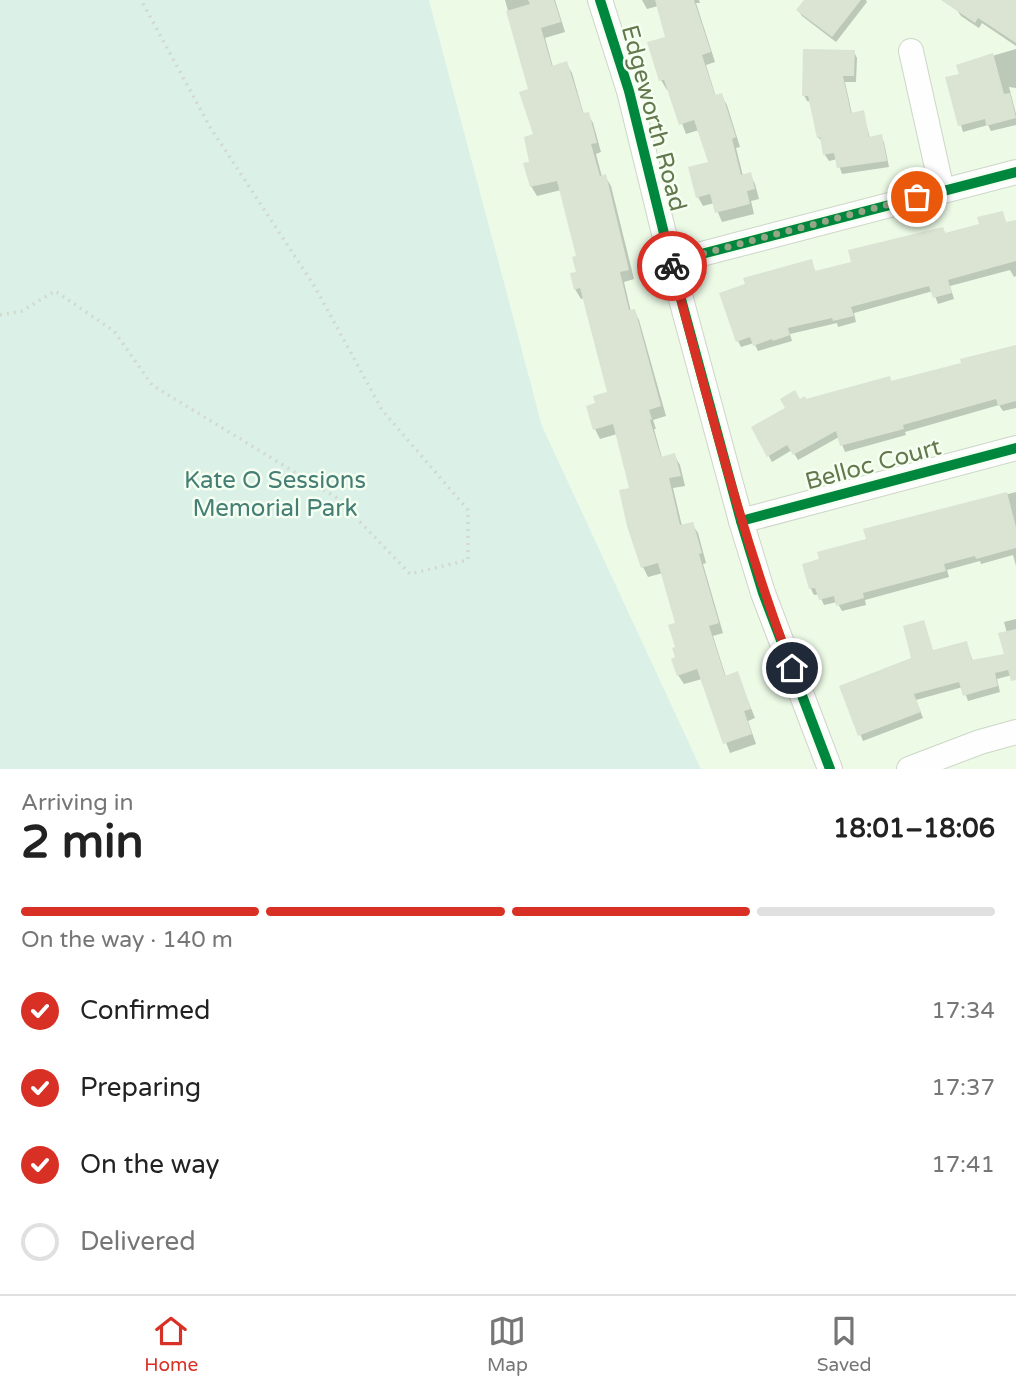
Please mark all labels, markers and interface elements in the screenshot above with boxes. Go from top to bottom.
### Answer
street label: Edgeworth Road [615,22,692,214]
pin [887,167,947,227]
icon: bag [898,178,936,216]
courier [637,231,707,301]
icon: bike [653,247,691,285]
street label: Belloc Court [802,432,944,497]
park label: Kate O Sessions Memorial Park [184,466,366,523]
pin [762,638,822,698]
icon: home [773,649,811,687]
text: Arriving in [21,789,134,817]
text: 18:01–18:06 [833,813,995,844]
text: 2 min [21,815,144,870]
text: On the way · 140 m [21,926,233,954]
icon: check [21,992,59,1030]
text: Confirmed [80,995,210,1026]
text: 17:34 [931,997,995,1025]
icon: check [21,1069,59,1107]
text: Preparing [80,1072,201,1103]
text: 17:37 [931,1074,995,1102]
icon: check [21,1146,59,1184]
text: On the way [80,1149,220,1180]
text: 17:41 [931,1151,995,1179]
text: Delivered [80,1226,196,1257]
tab: Home [144,1312,198,1376]
tab: Map [487,1312,528,1376]
tab: Saved [817,1312,872,1376]

